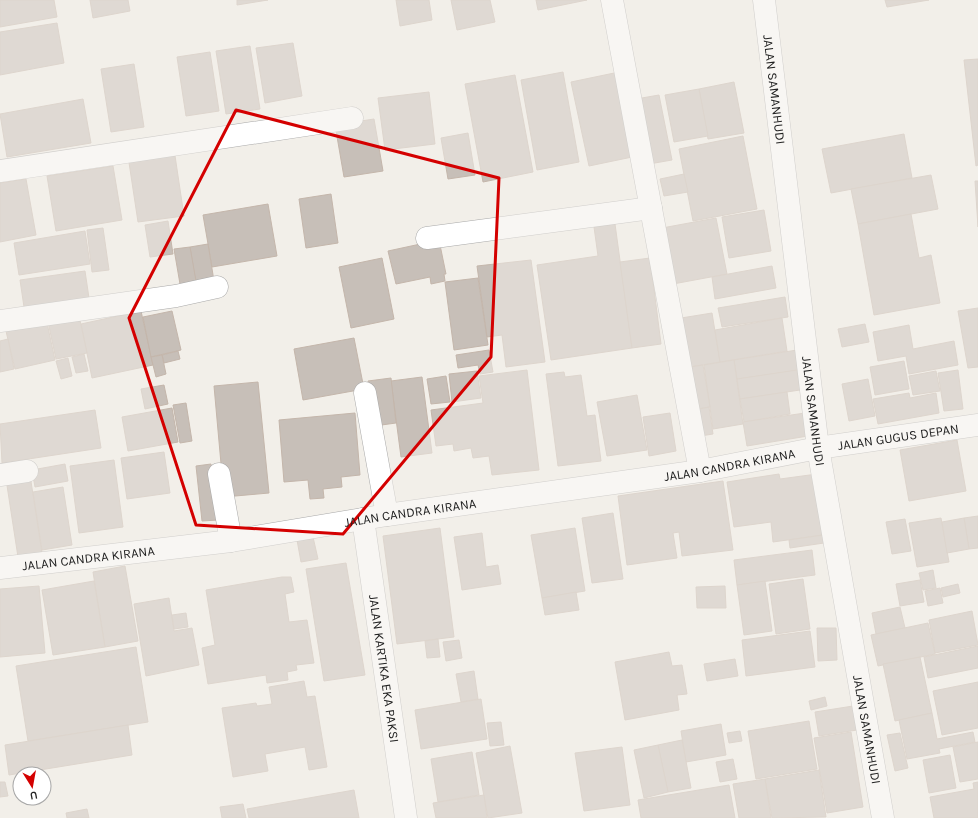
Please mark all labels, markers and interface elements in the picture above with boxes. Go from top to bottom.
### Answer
street label: JALAN SAMANHUDI [761,34,789,145]
street label: JALAN SAMANHUDI [799,355,828,467]
street label: JALAN GUGUS DEPAN [837,420,960,453]
street label: JALAN CANDRA KIRANA [663,445,797,483]
street label: JALAN CANDRA KIRANA [343,495,478,530]
street label: JALAN CANDRA KIRANA [21,542,156,573]
street label: JALAN KARTIKA EKA PAKSI [366,593,403,744]
street label: JALAN SAMANHUDI [851,674,884,785]
north arrow [12,766,52,806]
text: U [29,788,39,802]

